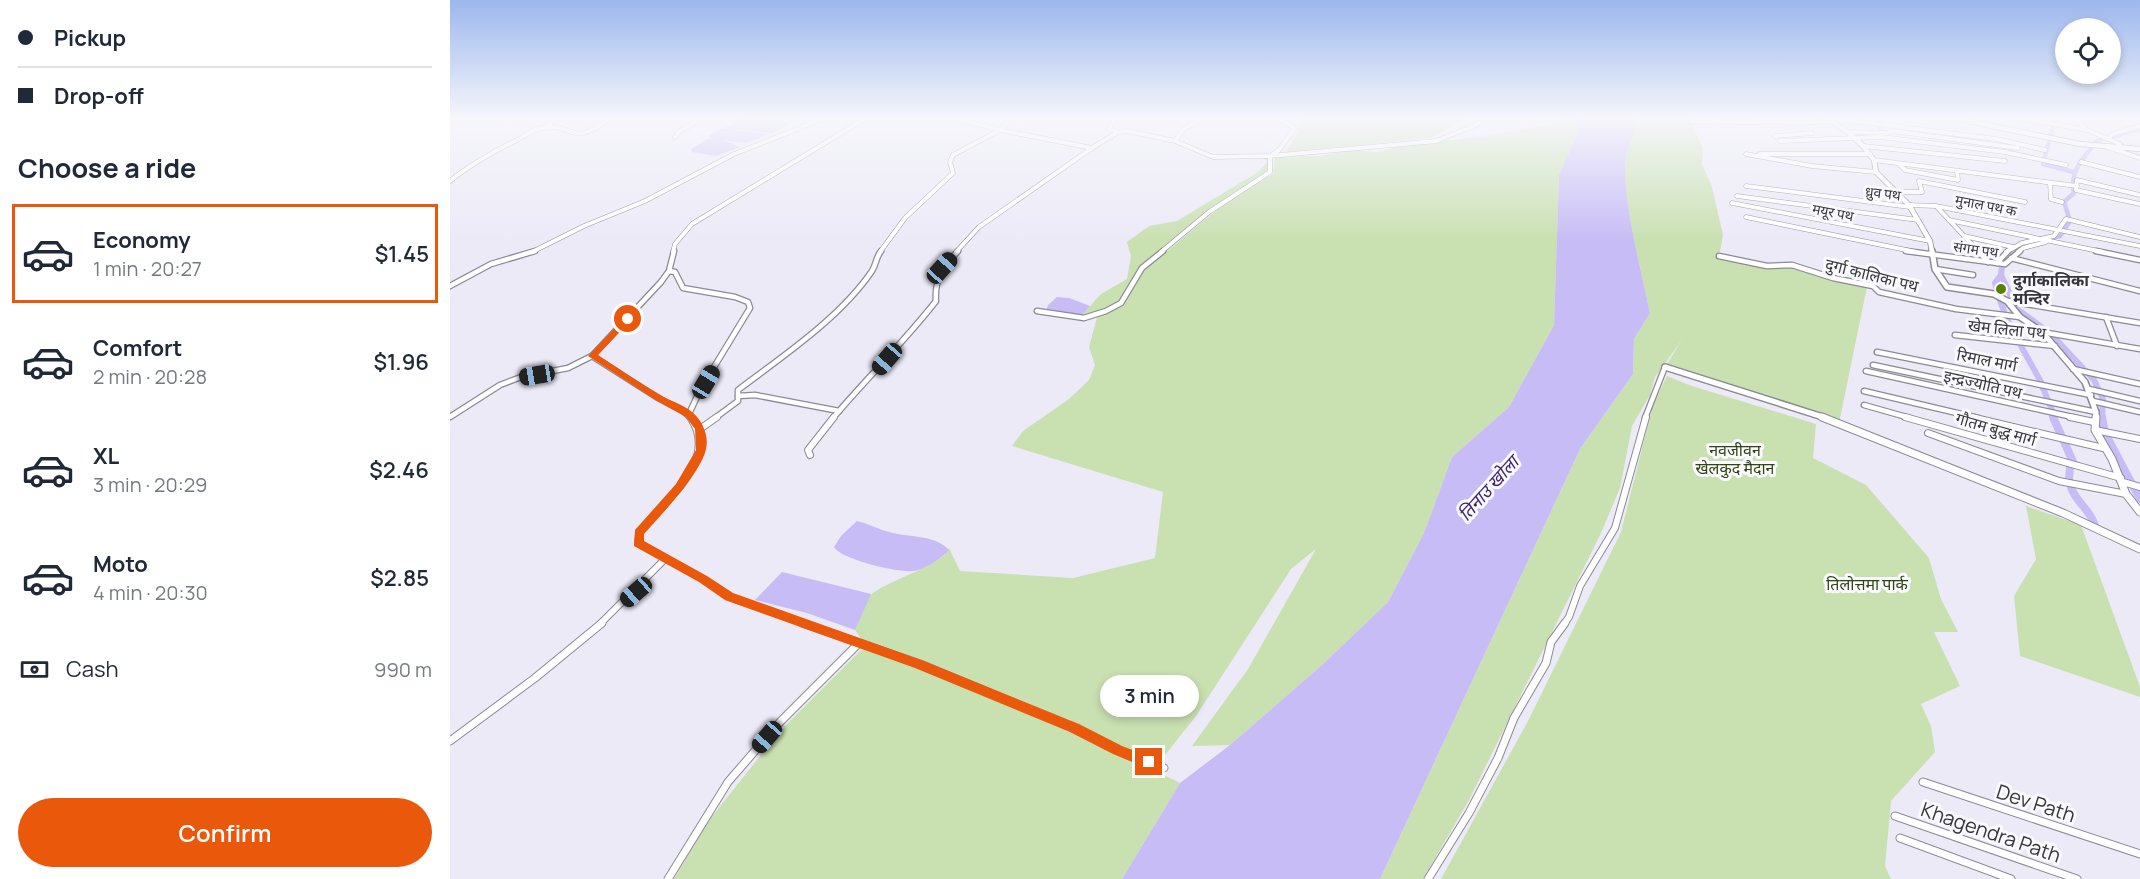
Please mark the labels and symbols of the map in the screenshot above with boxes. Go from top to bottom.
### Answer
street label: ध्रुव पथ [1864,181,1903,206]
street label: मुनाल पथ क [1953,190,2019,221]
street label: मयूर पथ [1810,199,1856,227]
street label: संगम पथ [1952,236,2001,262]
car [923,249,961,287]
street label: दुर्गा कालिका पथ [1823,253,1922,297]
place label: दुर्गाकालिका मन्दिर [2013,269,2089,309]
marker: दुर्गाकालिका मन्दिर [1994,282,2008,296]
route start [614,305,641,332]
street label: खेम लिला पथ [1967,314,2048,344]
car [868,340,906,378]
street label: रिमाल मार्ग [1955,343,2020,377]
car [689,362,723,402]
car [518,363,556,387]
street label: इन्द्रज्योति पथ [1942,364,2025,404]
street label: गौतम बुद्ध मार्ग [1953,407,2040,451]
park label: नवजीवन खेलकुद मैदान [1695,439,1776,479]
water label: तिनाउ खोला [1453,448,1526,525]
car [617,573,655,611]
park label: तिलोत्तमा पार्क [1826,573,1909,595]
callout: 3 min [1100,675,1198,717]
car [748,718,786,756]
route end [1135,748,1162,775]
street label: Dev Path [1993,778,2079,828]
street label: Khagendra Path [1917,795,2065,869]

